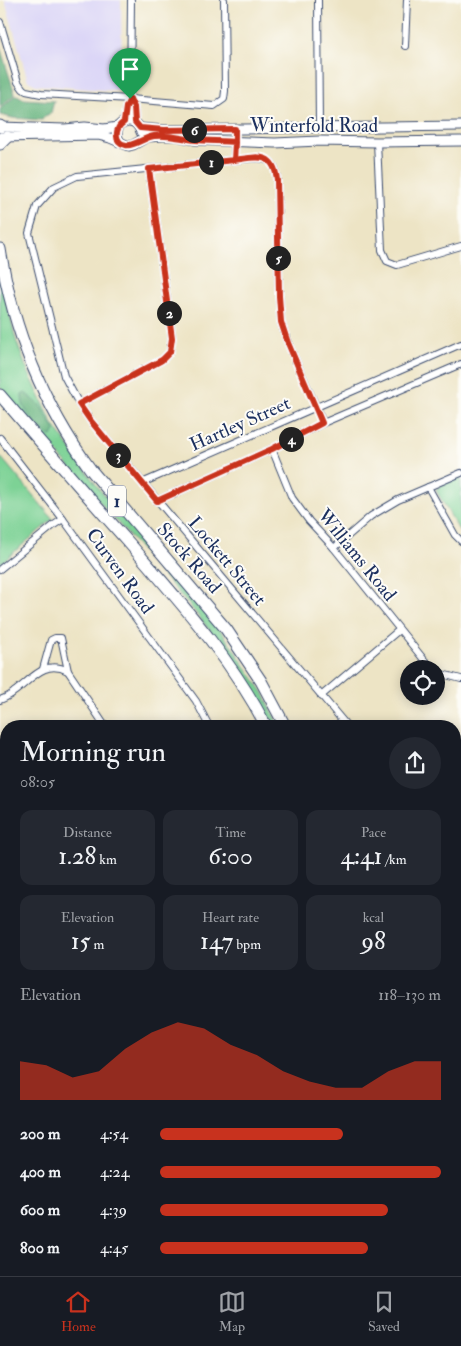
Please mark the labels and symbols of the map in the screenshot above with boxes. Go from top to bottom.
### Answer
pin [109,48,151,99]
street label: Winterfold Road [249,114,379,138]
pin: 6 [182,118,206,142]
pin: 1 [198,150,224,174]
pin: 5 [266,246,290,270]
pin: 2 [156,300,182,326]
street label: Hartley Street [186,391,294,457]
pin: 4 [278,426,304,452]
pin: 3 [106,442,130,468]
road number: 1 [108,486,126,516]
street label: Williams Road [312,503,402,607]
street label: Lockett Street [183,511,271,611]
street label: Stock Road [152,518,227,599]
street label: Curven Road [81,523,160,619]

